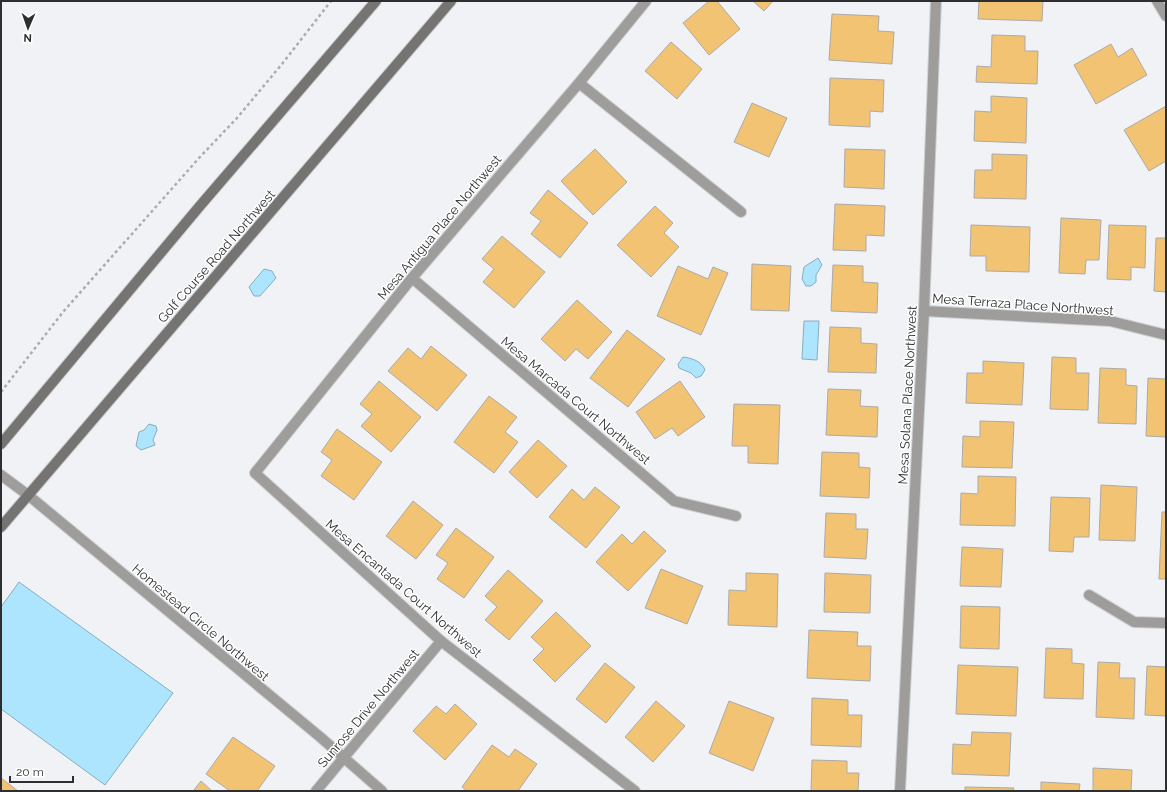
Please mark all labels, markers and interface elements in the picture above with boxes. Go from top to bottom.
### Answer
north arrow [8,8,48,48]
text: N [23,31,32,44]
street label: Mesa Antigua Place Northwest [374,151,505,303]
street label: Golf Course Road Northwest [155,186,279,326]
street label: Mesa Terraza Place Northwest [932,291,1115,318]
street label: Mesa Solana Place Northwest [895,305,920,485]
street label: Mesa Marcada Court Northwest [498,333,654,468]
street label: Mesa Encantada Court Northwest [323,516,485,661]
street label: Homestead Circle Northwest [129,561,273,684]
street label: Sunrose Drive Northwest [315,646,423,770]
scale bar [10,758,73,784]
text: 20 m [16,765,44,779]

